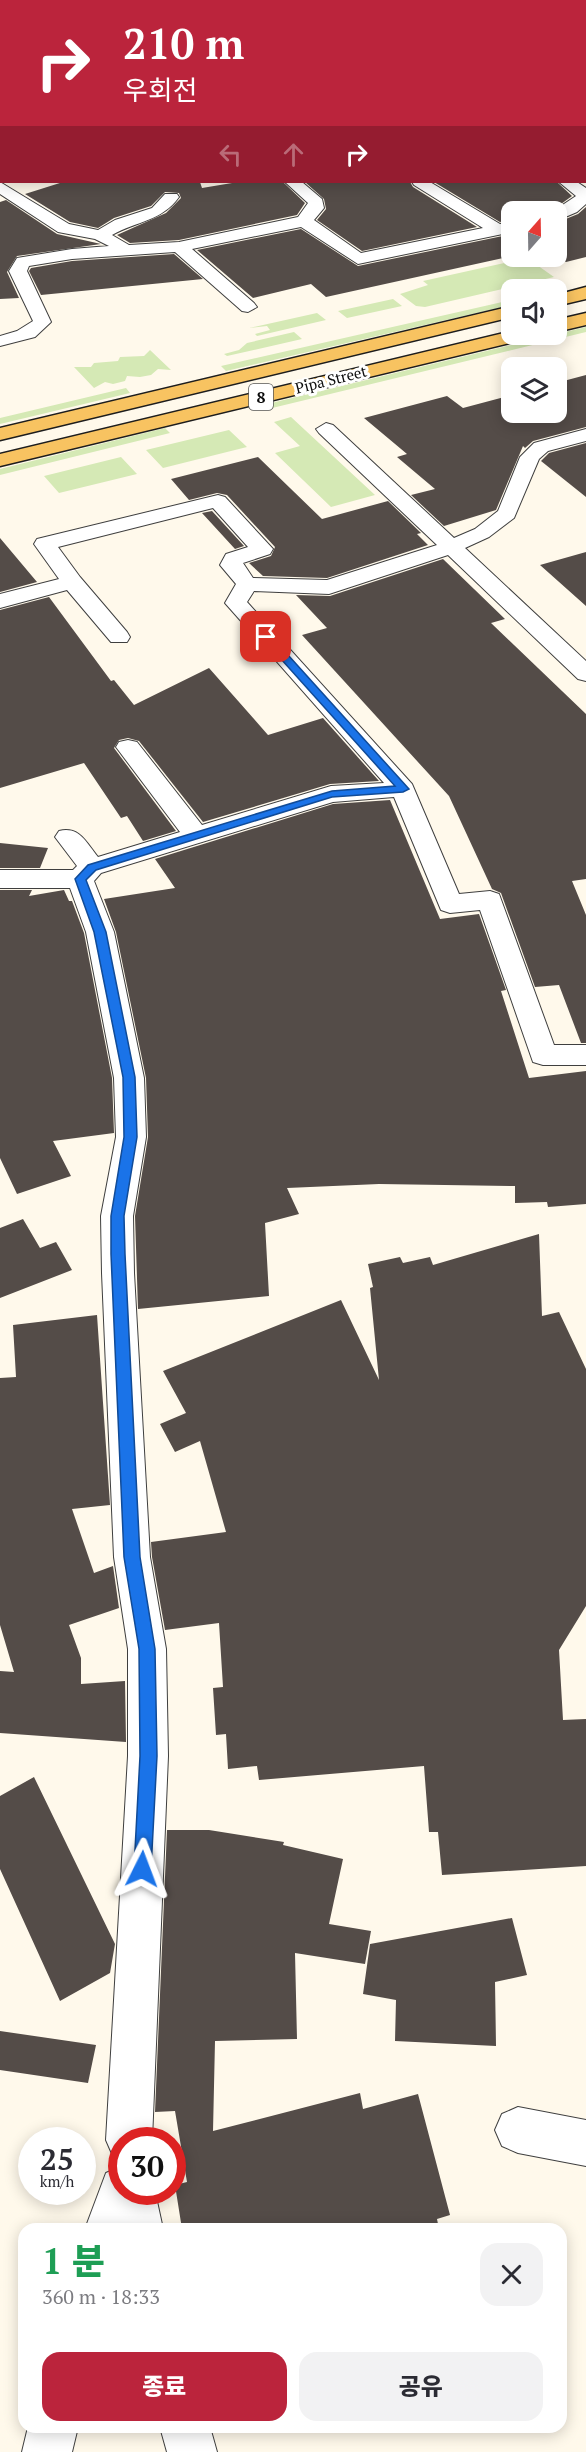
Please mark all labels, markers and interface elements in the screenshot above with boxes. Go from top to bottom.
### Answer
text: 210 m [123,15,244,71]
icon: right [24,24,102,102]
text: 우회전 [123,72,198,108]
icon: left [214,138,247,171]
icon: ahead [277,138,310,171]
icon: right [340,138,373,171]
north arrow [501,201,567,267]
map controls [501,201,567,423]
button: sound [501,279,567,345]
button: layers [501,357,567,423]
street label: Pipa Street [293,360,369,398]
road number: 8 [249,384,273,410]
pin [240,611,291,662]
icon: arrive [249,620,282,653]
position arrow [110,1837,174,1901]
speed limit sign: 30 [108,2127,186,2205]
text: 25 [40,2139,74,2179]
text: km/h [40,2171,74,2191]
text: 1 분 [42,2237,105,2284]
button: close [480,2243,543,2306]
text: 360 m · 18:33 [42,2283,160,2310]
button: 종료 [42,2352,287,2421]
button: 공유 [299,2352,543,2421]

